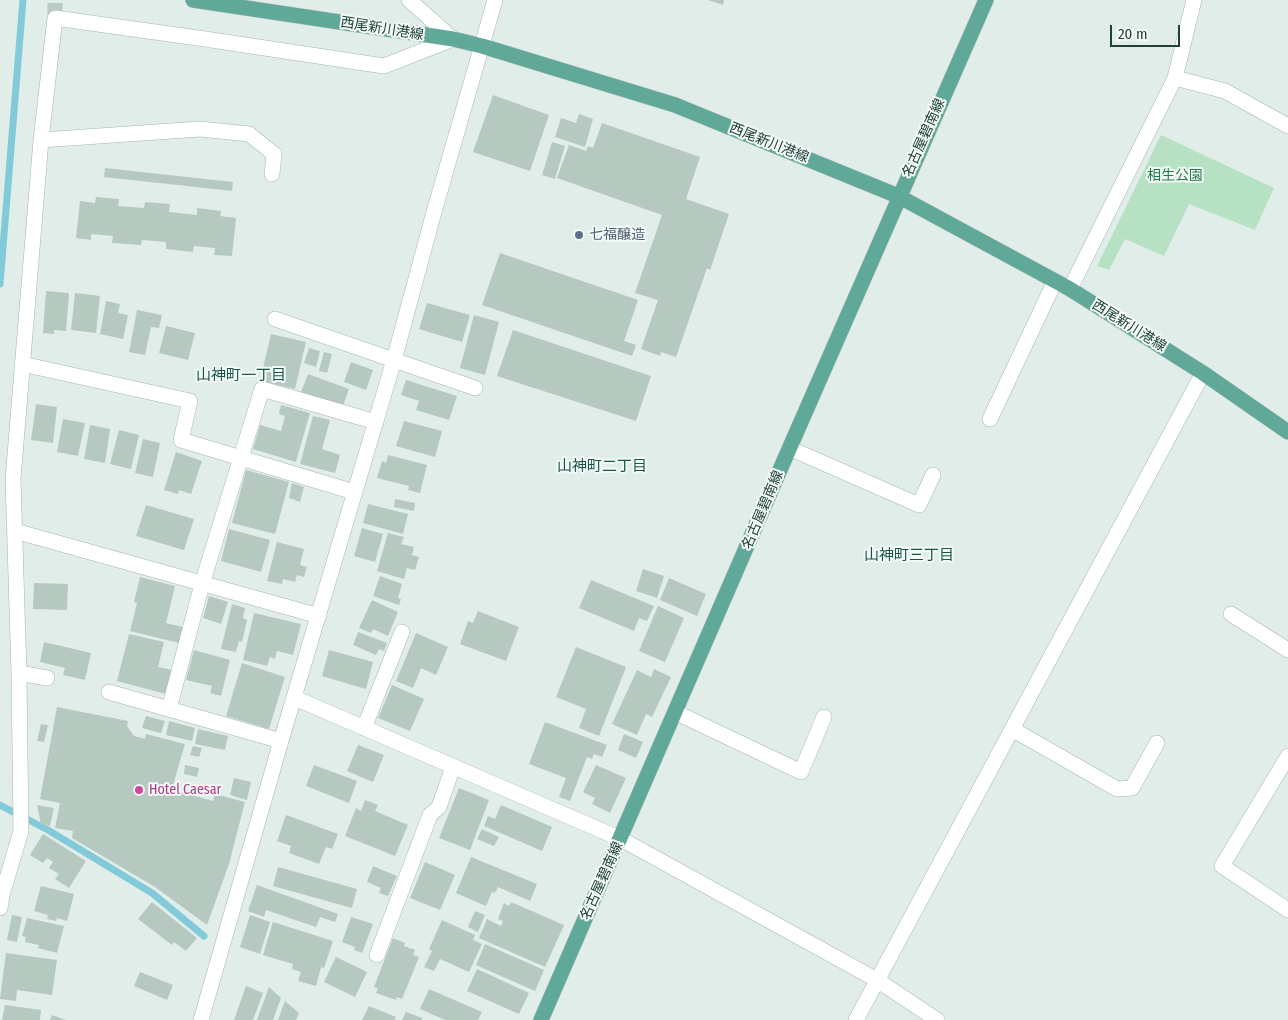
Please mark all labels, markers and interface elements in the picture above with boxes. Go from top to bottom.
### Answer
street label: 西尾新川港線 [339,14,425,44]
scale bar [1113,15,1183,47]
text: 20 m [1118,25,1148,43]
street label: 名古屋碧南線 [899,96,949,180]
street label: 西尾新川港線 [727,119,811,167]
park label: 相生公園 [1147,168,1203,184]
place label: 七福醸造 [589,227,645,243]
marker: 七福醸造 [573,229,585,241]
street label: 西尾新川港線 [1089,297,1169,355]
district label: 山神町一丁目 [196,367,286,385]
district label: 山神町二丁目 [557,458,647,476]
street label: 名古屋碧南線 [739,468,787,552]
district label: 山神町三丁目 [864,547,954,565]
place label: Hotel Caesar [149,782,221,798]
marker: Hotel Caesar [133,784,145,796]
street label: 名古屋碧南線 [577,839,627,923]

